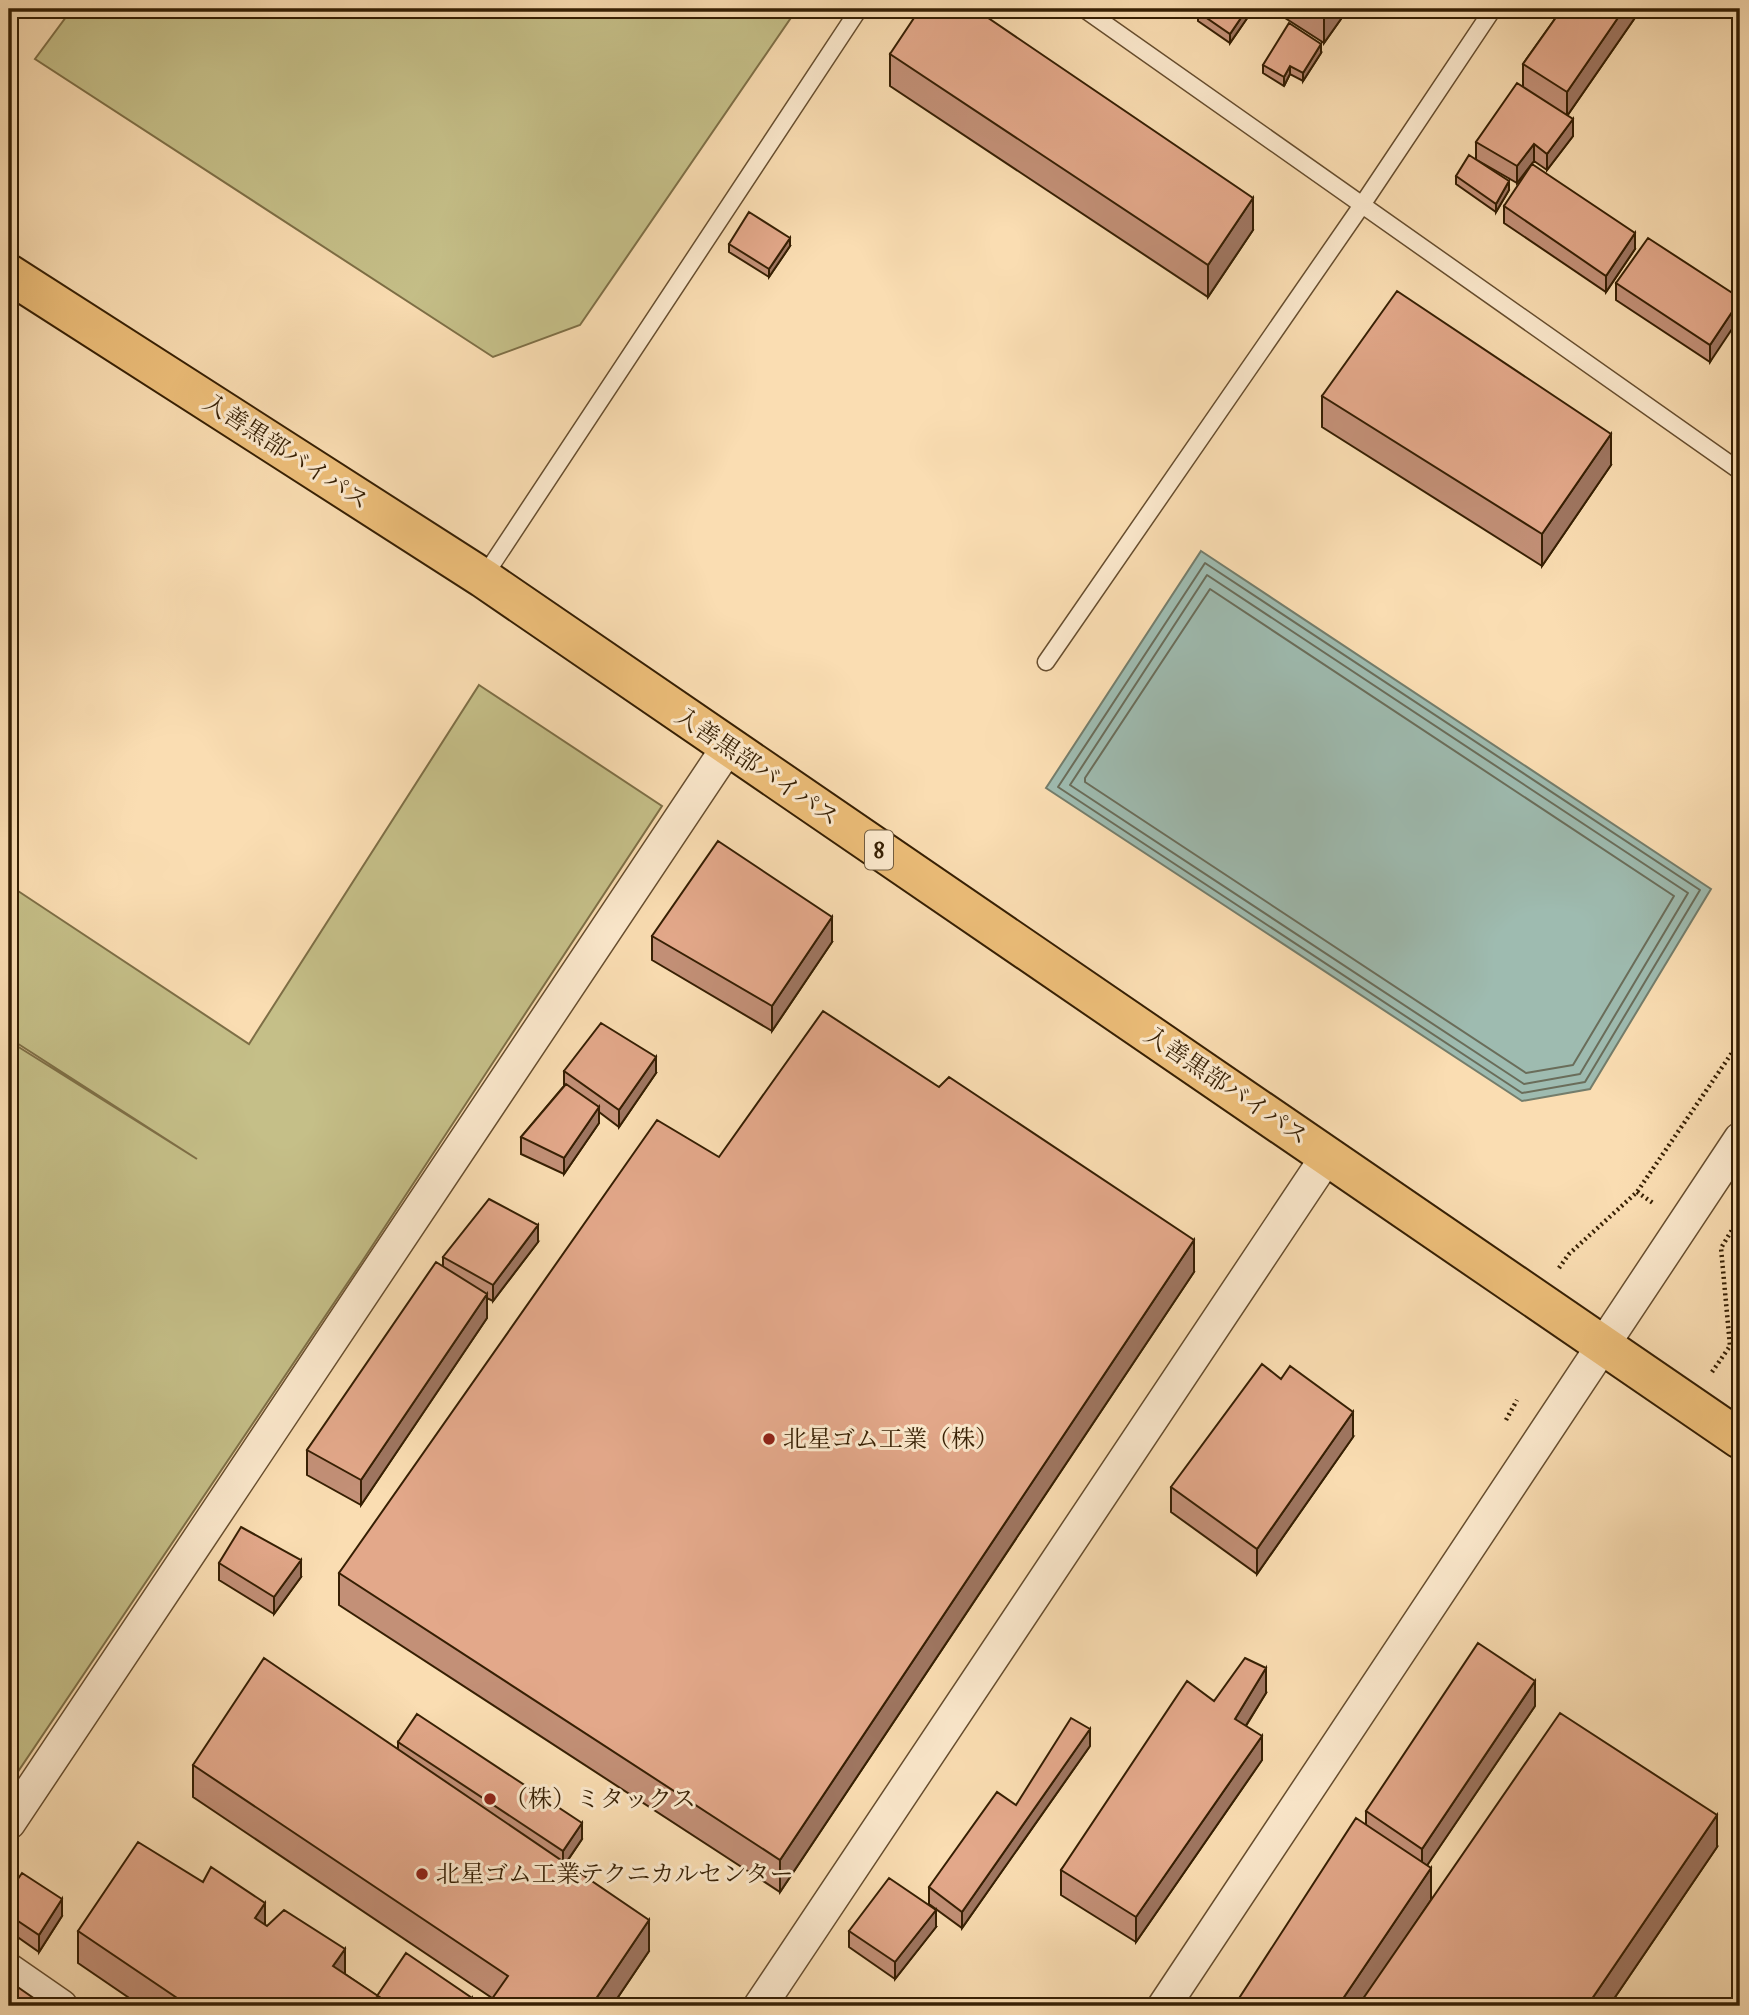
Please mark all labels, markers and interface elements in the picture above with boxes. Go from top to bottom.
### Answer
street label: 入善黒部バイパス [197,387,375,517]
street label: 入善黒部バイパス [669,701,845,833]
road number: 8 [865,830,893,870]
street label: 入善黒部バイパス [1138,1020,1314,1152]
place label: 北星ゴム工業（株） [783,1424,999,1455]
marker: 北星ゴム工業（株） [761,1431,777,1447]
place label: （株）ミタックス [504,1784,696,1815]
marker: （株）ミタックス [482,1791,498,1807]
place label: 北星ゴム工業テクニカルセンター [436,1859,794,1890]
marker: 北星ゴム工業テクニカルセンター [414,1866,430,1882]

